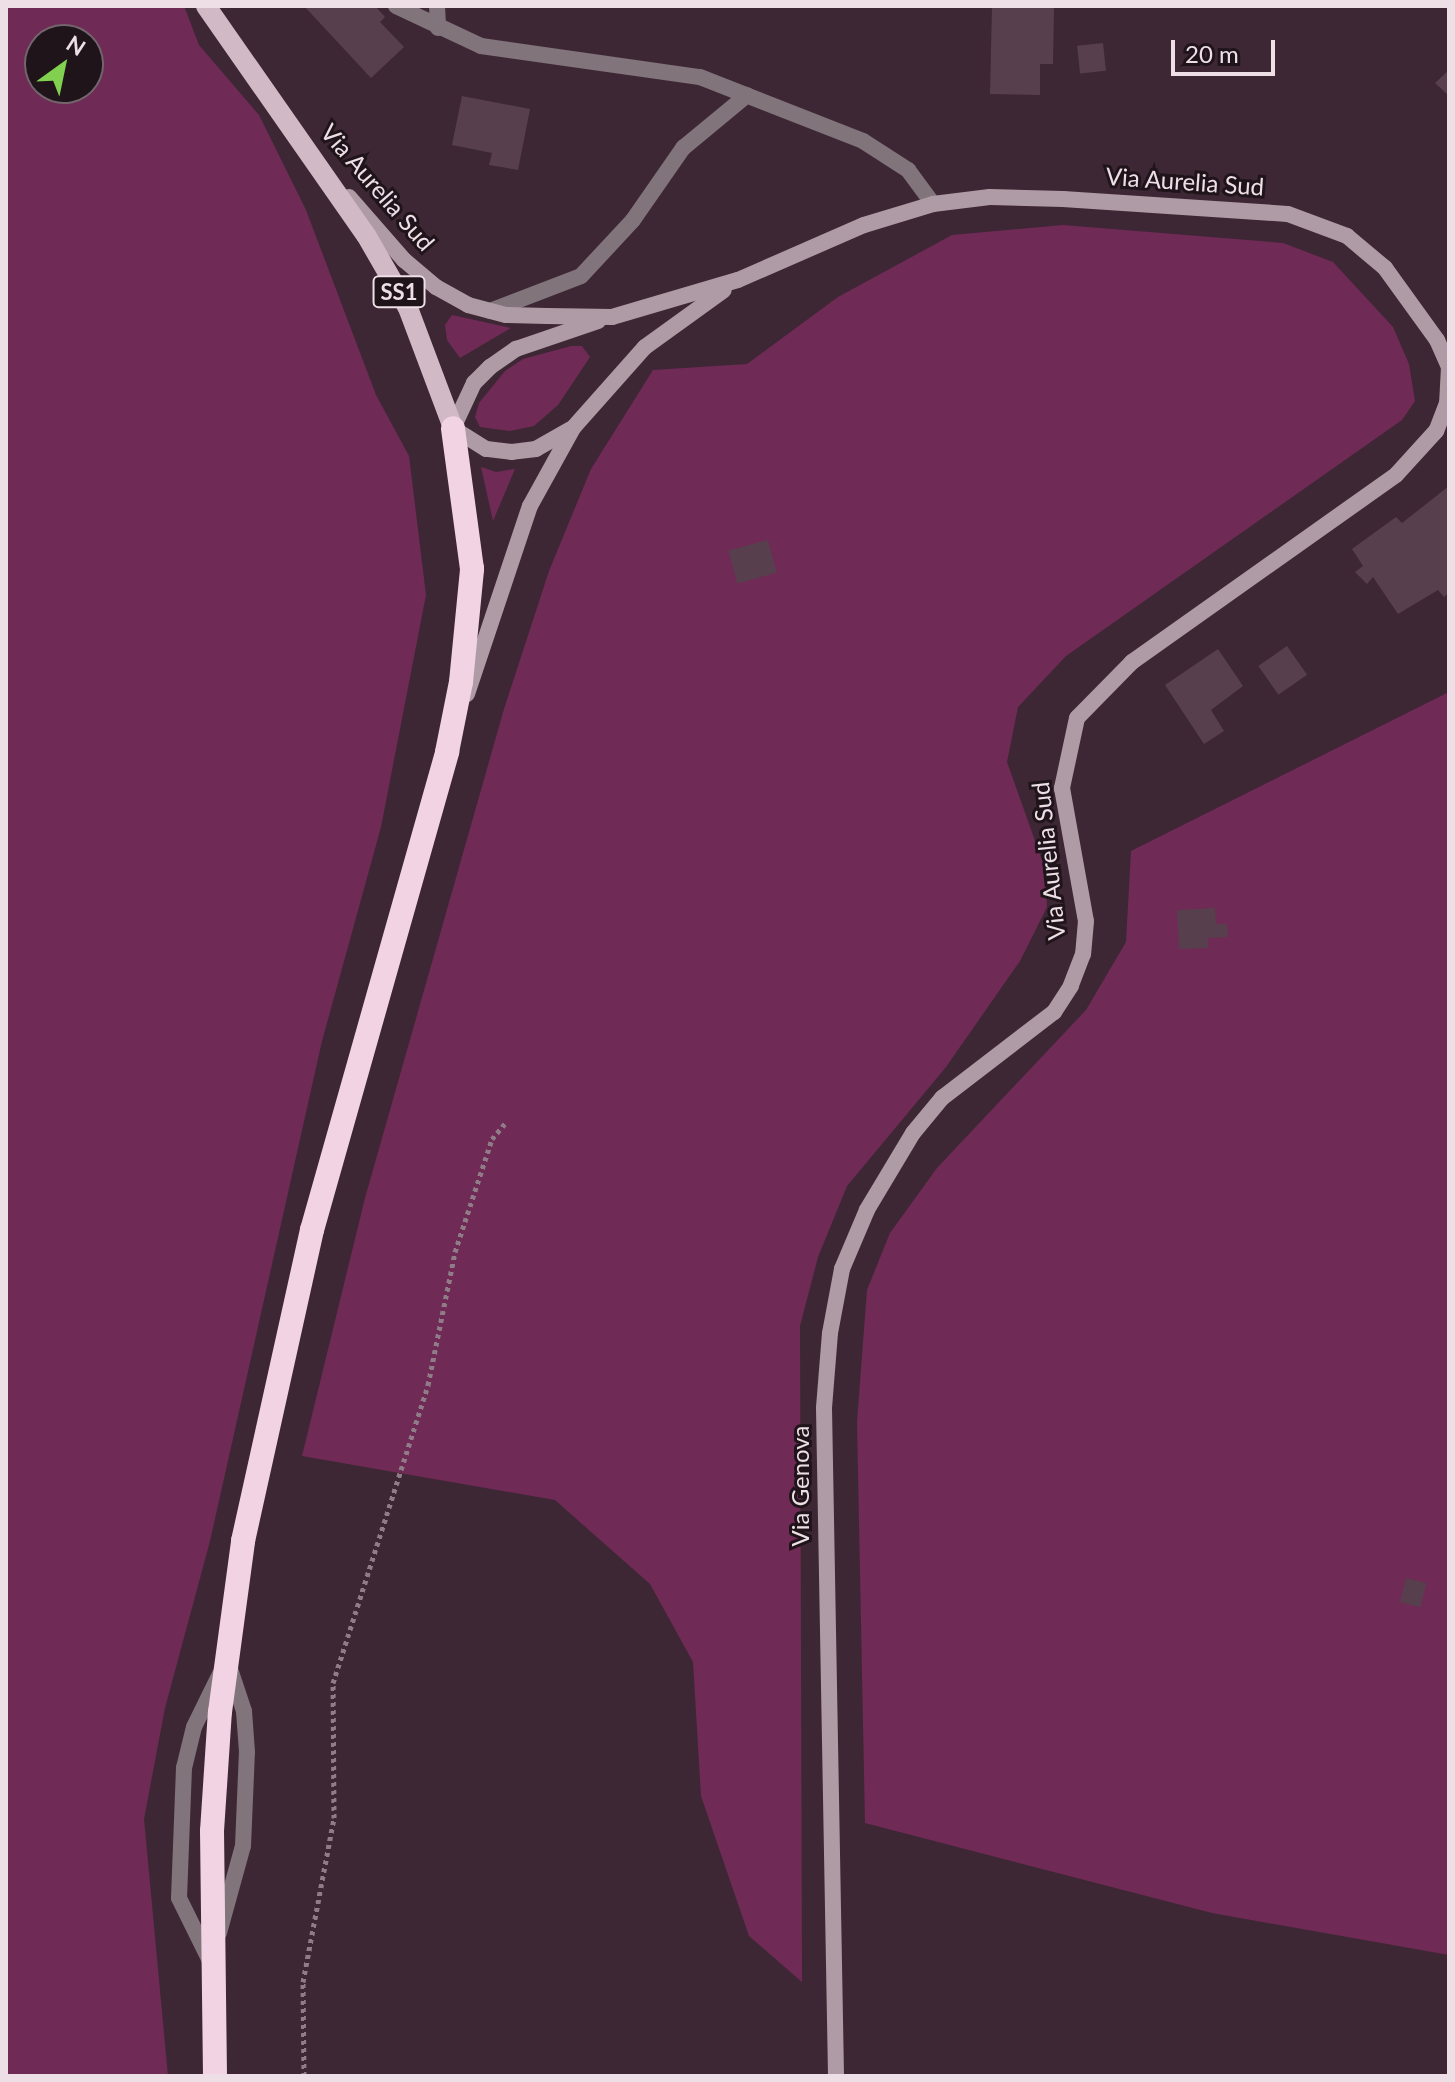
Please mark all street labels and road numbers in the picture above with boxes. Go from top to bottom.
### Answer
street label: Via Aurelia Sud [315,117,441,257]
street label: Via Aurelia Sud [1104,161,1266,201]
road number: SS1 [371,274,427,310]
street label: Via Aurelia Sud [1025,780,1071,942]
street label: Via Genova [786,1426,814,1546]

